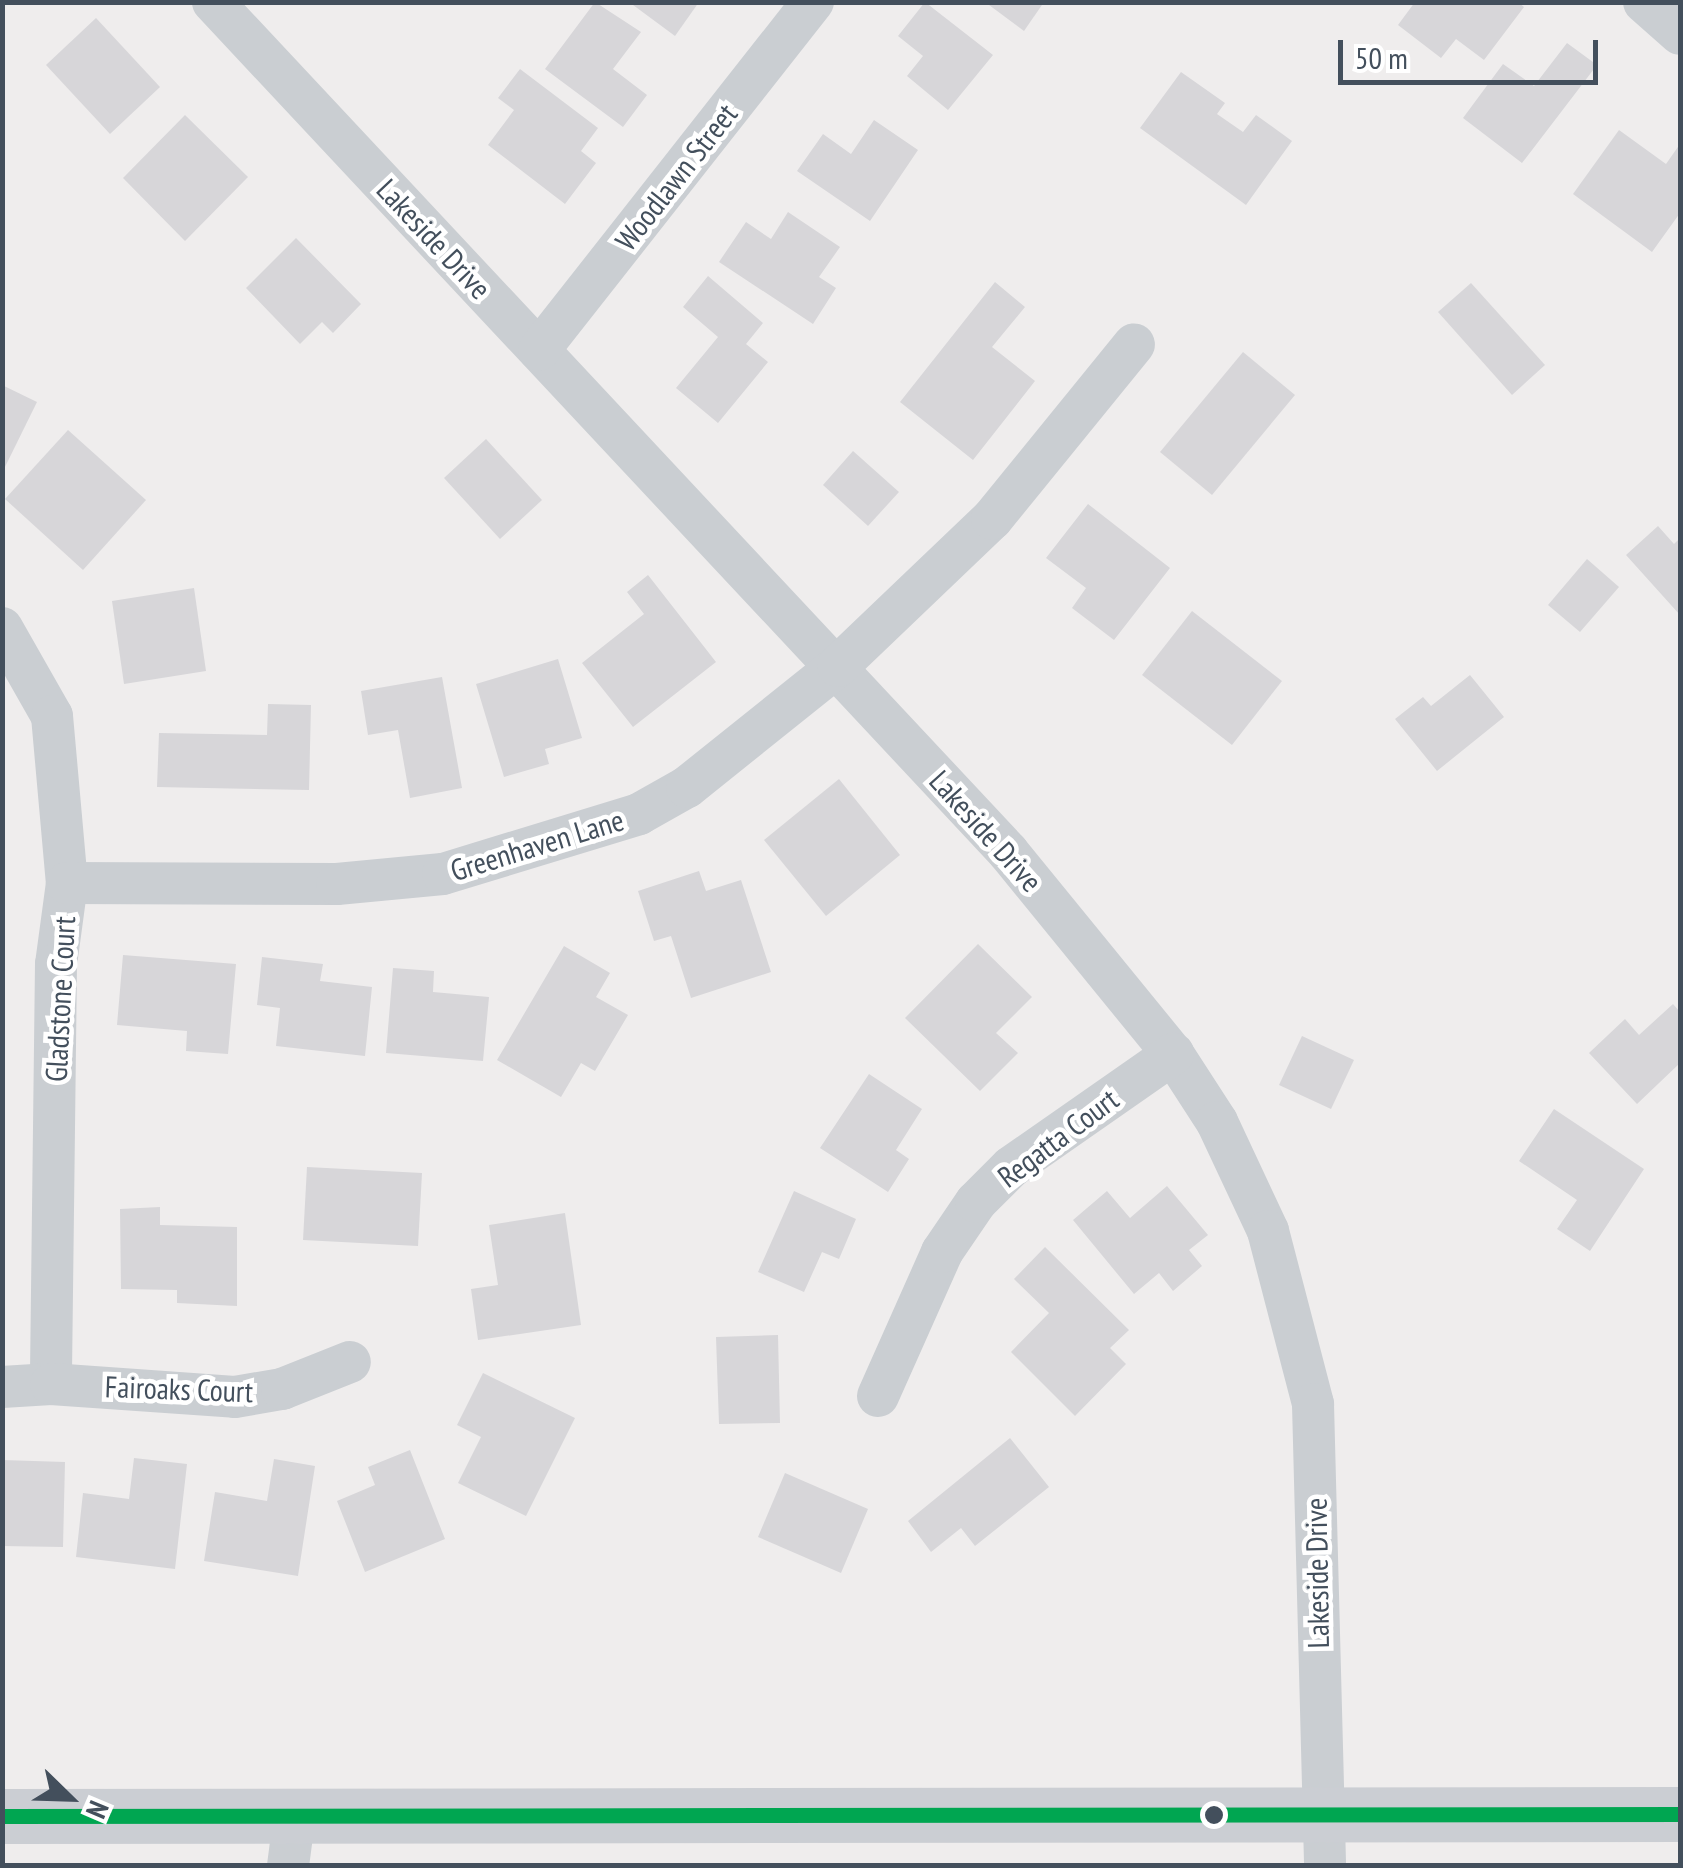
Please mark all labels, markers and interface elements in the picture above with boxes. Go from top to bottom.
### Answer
scale bar [1343,20,1603,82]
text: 50 m [1355,38,1408,77]
street label: Woodlawn Street [608,96,744,258]
street label: Lakeside Drive [369,172,499,306]
street label: Lakeside Drive [922,763,1050,899]
street label: Greenhaven Lane [446,802,628,888]
street label: Gladstone Court [38,915,82,1083]
street label: Regatta Court [991,1081,1125,1195]
street label: Fairoaks Court [104,1368,254,1410]
street label: Lakeside Drive [1298,1497,1336,1649]
north arrow [20,1748,120,1848]
text: N [78,1796,118,1824]
unlabelled marker [1204,1805,1224,1825]

